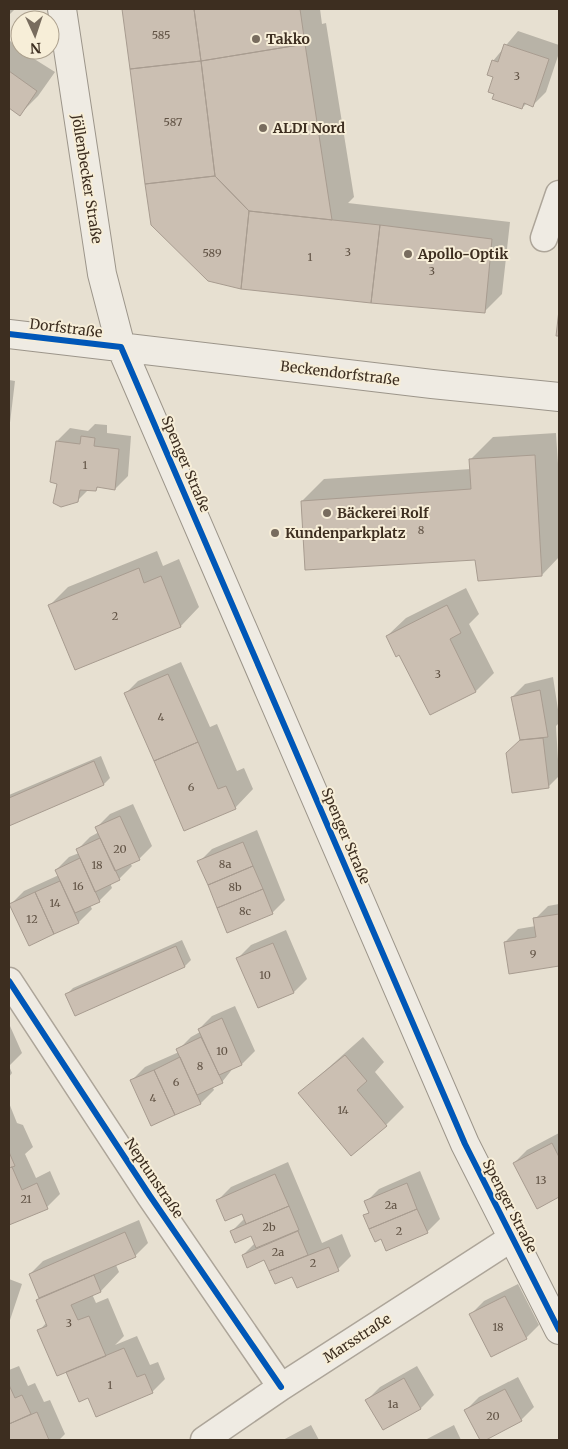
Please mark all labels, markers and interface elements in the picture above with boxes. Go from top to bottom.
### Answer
north arrow [10,10,60,60]
house number: 585 [152,28,170,42]
place label: Takko [266,30,310,48]
marker: Takko [250,33,262,45]
text: N [30,39,42,57]
house number: 3 [514,69,520,83]
street label: Jöllenbecker Straße [68,112,106,245]
house number: 587 [164,115,182,129]
place label: ALDI Nord [272,119,345,137]
marker: ALDI Nord [257,122,269,134]
house number: 3 [345,245,351,259]
place label: Apollo-Optik [417,245,509,263]
house number: 589 [202,246,222,260]
marker: Apollo-Optik [402,248,414,260]
house number: 1 [308,250,313,264]
house number: 3 [429,264,435,278]
street label: Dorfstraße [29,315,103,341]
street label: Beckendorfstraße [279,357,401,389]
street label: Spenger Straße [158,413,214,515]
house number: 1 [83,458,88,472]
place label: Bäckerei Rolf [337,504,429,522]
marker: Bäckerei Rolf [321,507,333,519]
house number: 8 [418,523,425,537]
place label: Kundenparkplatz [285,524,406,542]
marker: Kundenparkplatz [269,527,281,539]
house number: 2 [112,609,118,623]
house number: 3 [435,667,441,681]
house number: 4 [158,710,165,724]
house number: 6 [188,780,195,794]
street label: Spenger Straße [318,785,374,887]
house number: 20 [113,842,127,856]
house number: 8a [219,857,231,871]
house number: 18 [91,858,103,872]
house number: 16 [72,879,84,893]
house number: 8b [228,880,242,894]
house number: 14 [49,896,61,910]
house number: 8c [239,904,252,918]
house number: 12 [26,912,38,926]
house number: 9 [530,947,537,961]
house number: 10 [259,968,271,982]
house number: 10 [216,1044,228,1058]
house number: 8 [197,1059,204,1073]
house number: 6 [173,1075,180,1089]
house number: 4 [150,1091,157,1105]
house number: 14 [337,1103,349,1117]
street label: Neptunstraße [121,1134,187,1222]
street label: Spenger Straße [479,1156,541,1256]
house number: 13 [536,1173,546,1187]
house number: 21 [20,1192,32,1206]
house number: 2a [385,1198,397,1212]
house number: 2b [262,1220,276,1234]
house number: 2 [396,1224,402,1238]
house number: 2a [272,1245,284,1259]
house number: 2 [310,1256,316,1270]
street label: Marsstraße [320,1309,394,1367]
house number: 3 [66,1316,72,1330]
house number: 18 [492,1320,504,1334]
house number: 1 [108,1378,113,1392]
house number: 1a [388,1397,399,1411]
house number: 20 [486,1409,500,1423]

